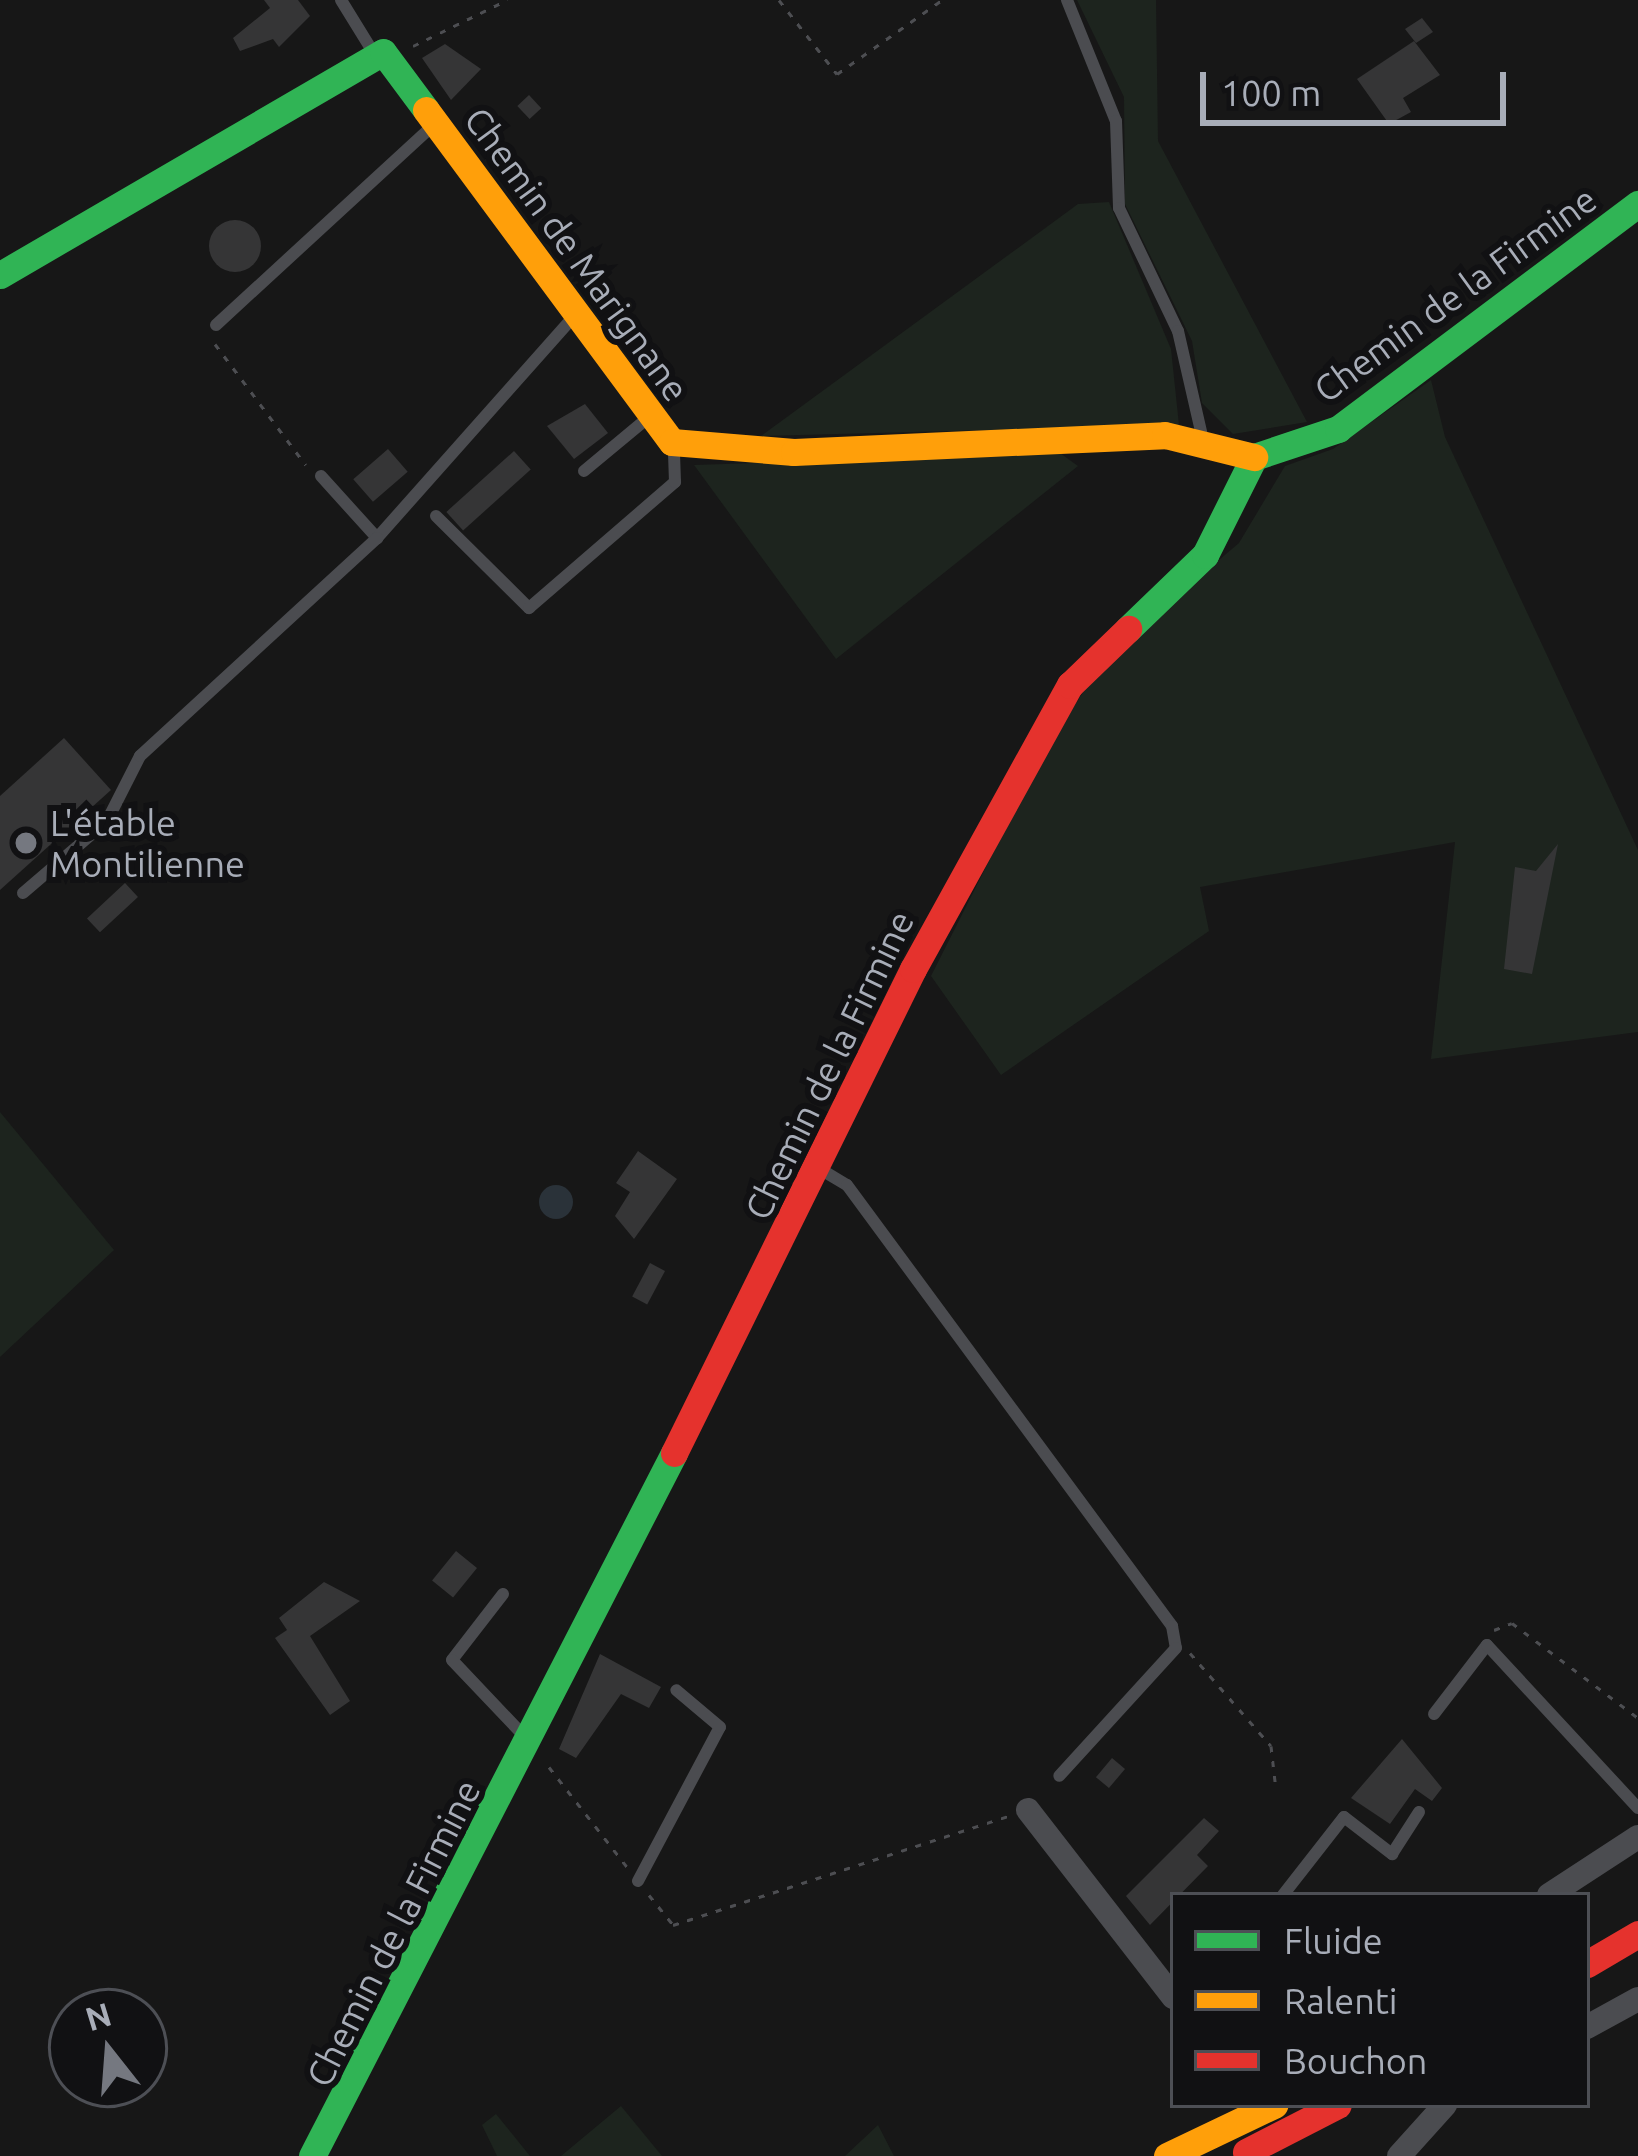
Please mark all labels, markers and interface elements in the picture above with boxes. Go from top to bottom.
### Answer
scale bar [1206,48,1512,122]
text: 100 m [1221,72,1321,113]
street label: Chemin de Marignane [456,99,698,409]
street label: Chemin de la Firmine [1306,177,1604,411]
place label: L'étable Montilienne [50,800,245,885]
marker: L'étable Montilienne [13,830,39,856]
street label: Chemin de la Firmine [735,904,923,1226]
street label: Chemin de la Firmine [297,1773,489,2093]
legend [1170,1892,1590,2108]
text: Fluide [1284,1920,1383,1961]
text: Ralenti [1284,1980,1398,2021]
north arrow [48,1988,168,2108]
text: N [81,1995,115,2037]
text: Bouchon [1284,2040,1427,2081]

